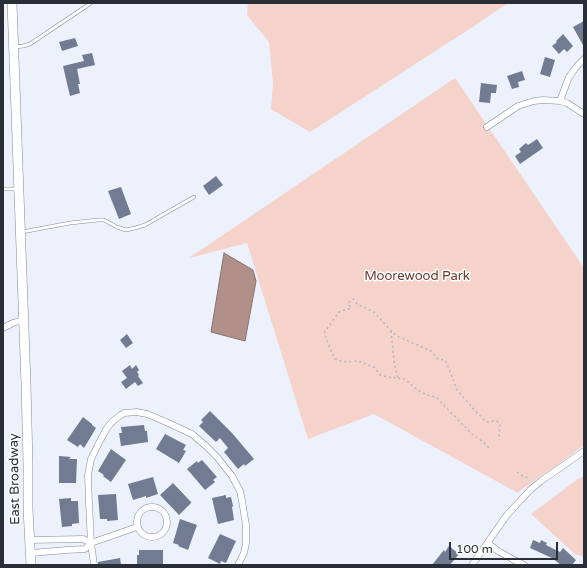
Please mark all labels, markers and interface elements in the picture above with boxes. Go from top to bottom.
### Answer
park label: Moorewood Park [364,269,470,285]
street label: East Broadway [6,433,24,525]
scale bar [451,534,560,560]
text: 100 m [456,542,493,556]

